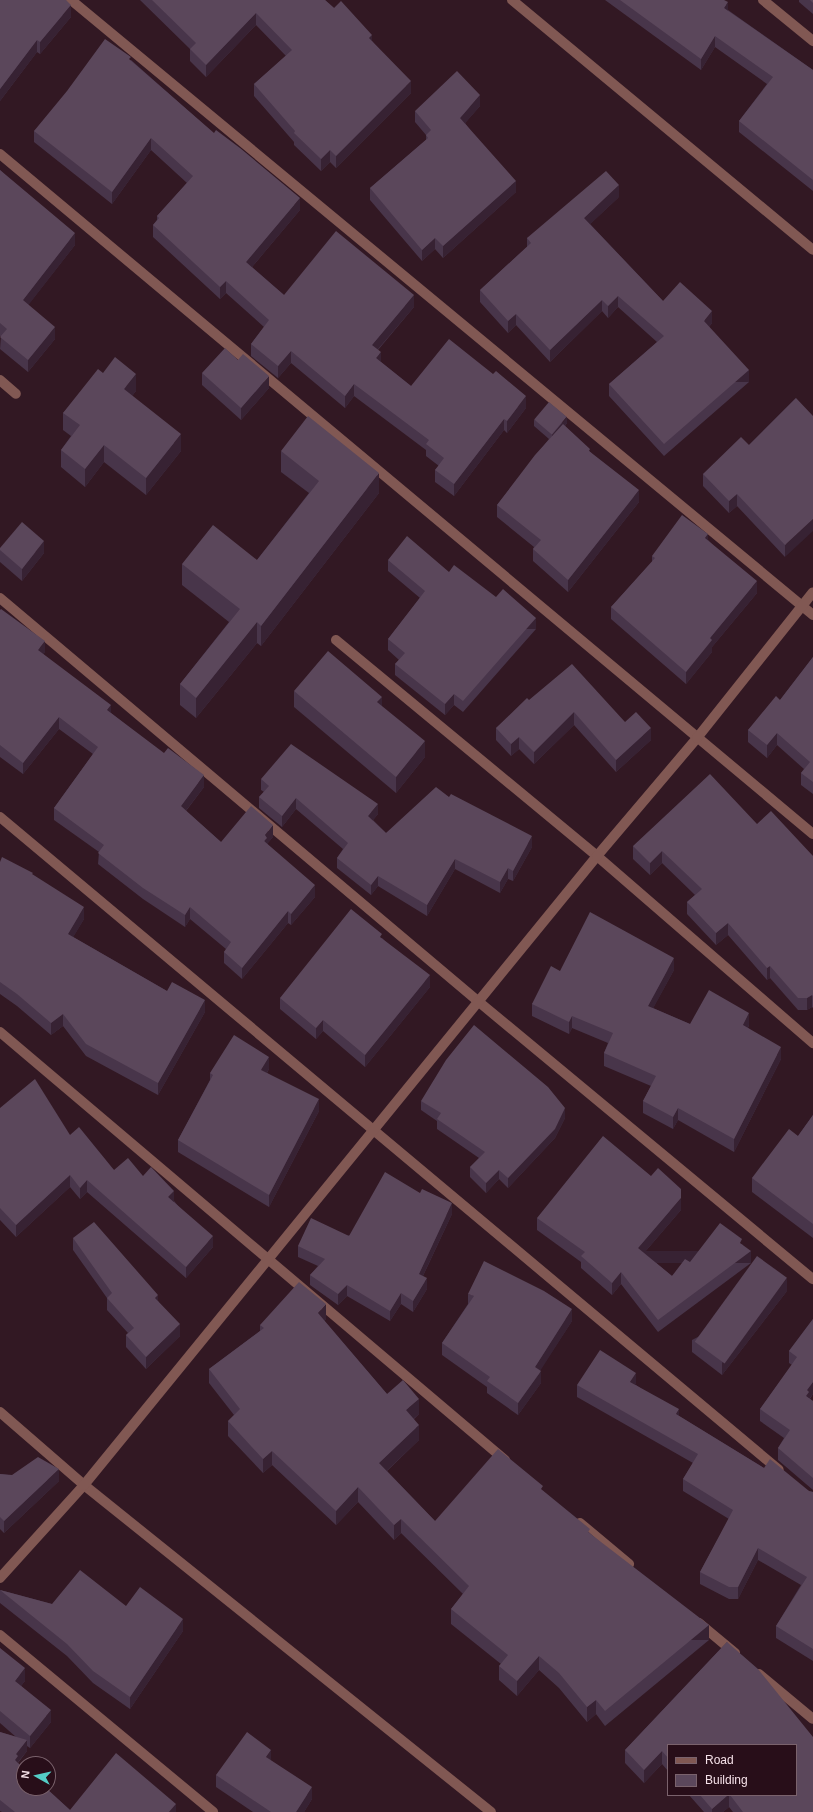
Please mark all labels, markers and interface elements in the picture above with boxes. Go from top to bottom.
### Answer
legend [667,1744,797,1796]
text: Road [705,1753,734,1767]
north arrow [16,1756,56,1796]
text: N [19,1770,32,1779]
text: Building [705,1773,748,1787]

